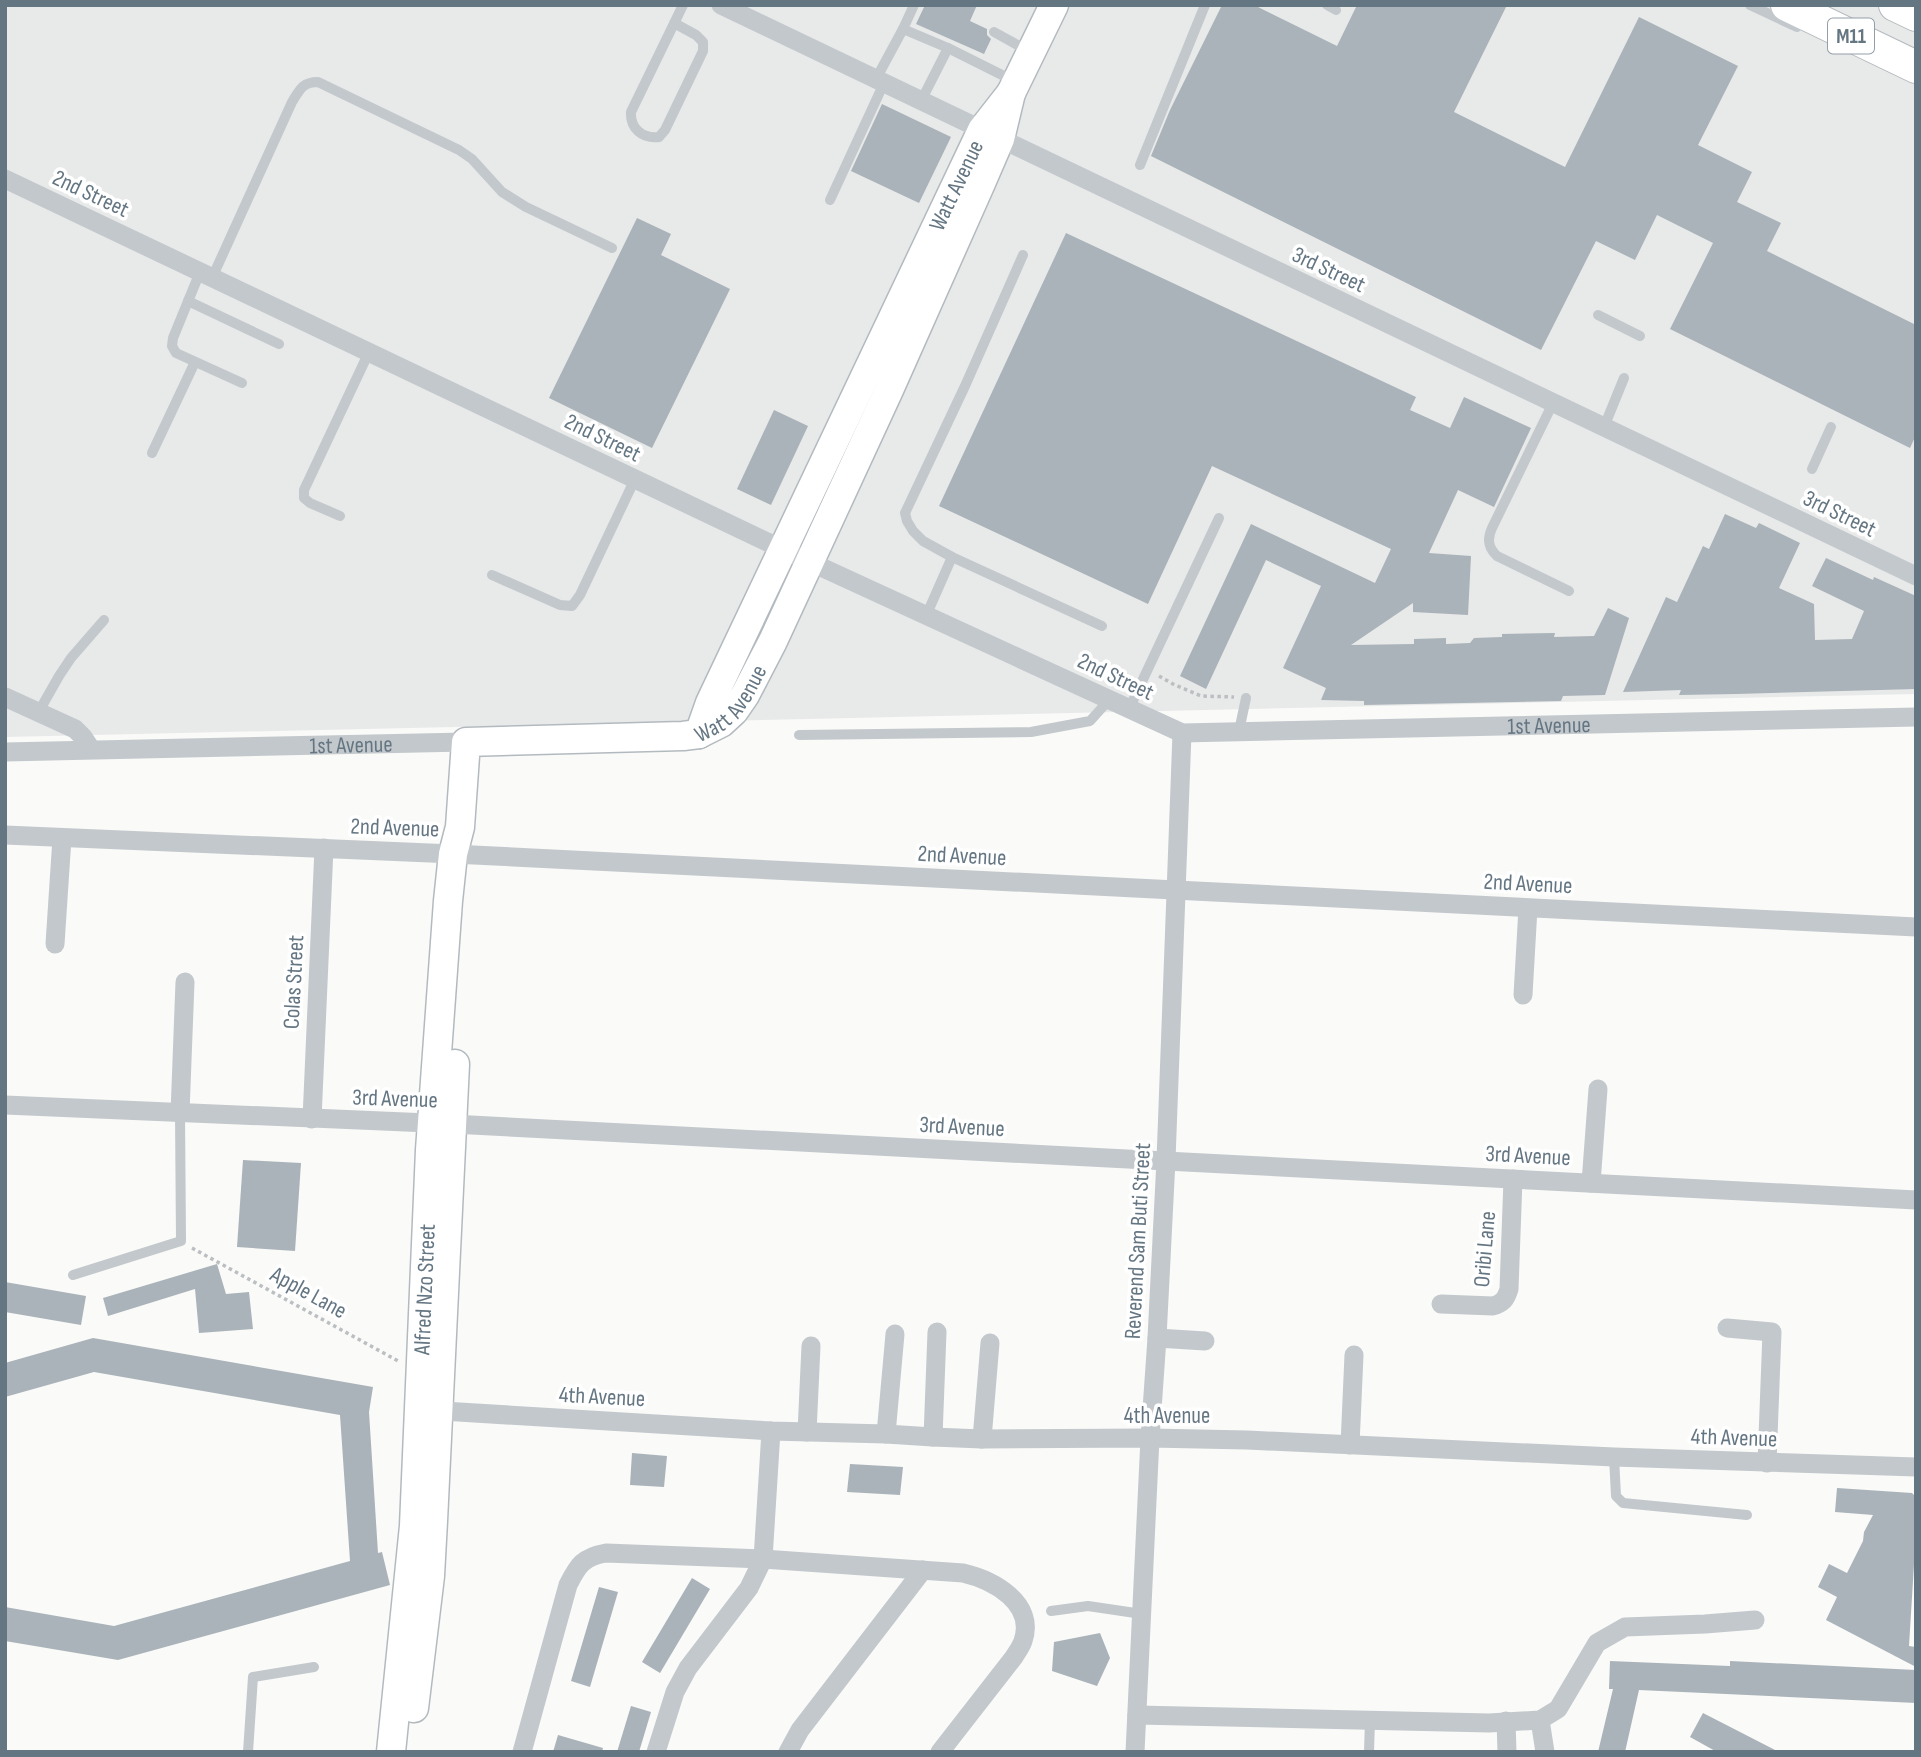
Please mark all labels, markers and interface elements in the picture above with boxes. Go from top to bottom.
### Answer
road number: M11 [1828,19,1874,54]
street label: Watt Avenue [923,136,990,236]
street label: 2nd Street [48,164,133,224]
street label: 3rd Street [1287,241,1370,299]
street label: 2nd Street [560,408,645,468]
street label: 3rd Street [1799,484,1881,544]
street label: 2nd Street [1073,647,1158,707]
street label: Watt Avenue [690,660,773,749]
street label: 1st Avenue [1507,711,1591,741]
street label: 1st Avenue [309,731,393,760]
street label: 2nd Avenue [350,812,440,844]
street label: 2nd Avenue [917,840,1007,872]
street label: 2nd Avenue [1483,868,1573,900]
street label: Colas Street [278,934,310,1030]
street label: 3rd Avenue [352,1084,438,1114]
street label: 3rd Avenue [919,1111,1005,1143]
street label: 3rd Avenue [1485,1140,1571,1172]
street label: Reverend Sam Buti Street [1119,1142,1157,1340]
street label: Oribi Lane [1468,1210,1502,1288]
street label: Alfred Nzo Street [408,1223,442,1357]
street label: Apple Lane [265,1260,352,1325]
street label: 4th Avenue [558,1381,646,1413]
street label: 4th Avenue [1124,1402,1210,1430]
street label: 4th Avenue [1690,1423,1778,1453]

